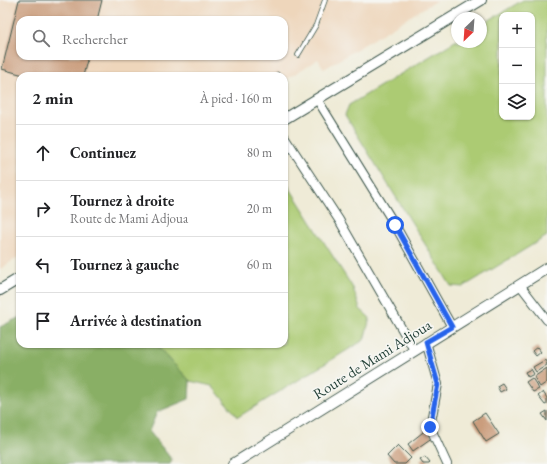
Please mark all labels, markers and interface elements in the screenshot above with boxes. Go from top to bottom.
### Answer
north arrow [451,12,487,48]
map controls [499,12,535,120]
button: + [499,12,535,48]
search box [16,16,288,60]
icon: search [30,27,52,49]
text: Rechercher [62,29,128,48]
button: − [499,48,535,84]
button: layers [499,84,535,120]
text: 2 min [32,87,73,109]
text: À pied · 160 m [200,90,272,107]
icon: ahead [32,142,54,164]
text: Continuez [70,143,136,162]
text: 80 m [247,144,272,161]
text: Tournez à droite [70,191,174,210]
icon: right [32,198,54,220]
text: 20 m [247,200,272,217]
text: Route de Mami Adjoua [70,210,188,227]
route start [386,216,404,234]
icon: left [32,254,54,276]
text: Tournez à gauche [70,255,179,274]
text: 60 m [247,256,272,273]
icon: arrive [32,310,54,332]
text: Arrivée à destination [70,311,202,330]
street label: Route de Mami Adjoua [309,315,435,403]
route end [421,418,439,436]

